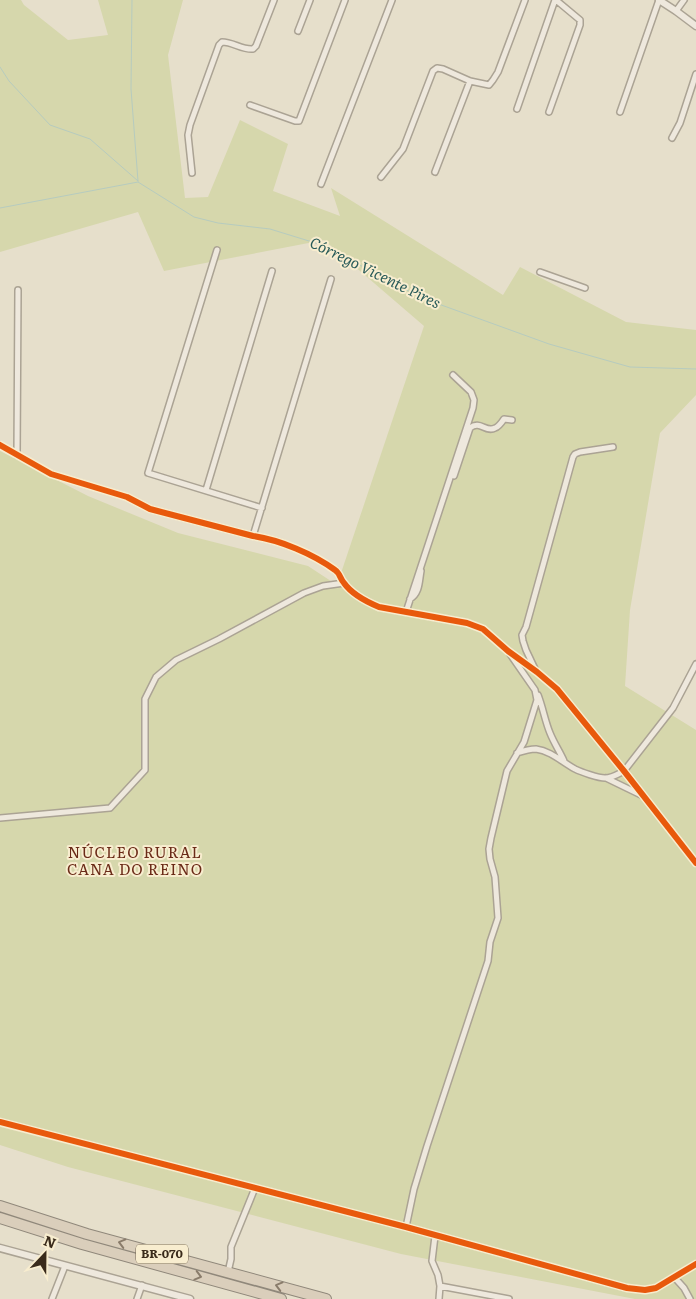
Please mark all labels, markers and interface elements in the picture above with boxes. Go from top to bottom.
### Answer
water label: Córrego Vicente Pires [306,230,445,313]
district label: NÚCLEO RURAL CANA DO REINO [67,840,203,880]
north arrow [20,1229,70,1279]
text: N [41,1230,60,1253]
one-way arrow [119,1239,127,1249]
road number: BR-070 [136,1244,188,1264]
one-way arrow [193,1271,201,1281]
one-way arrow [274,1281,283,1292]

